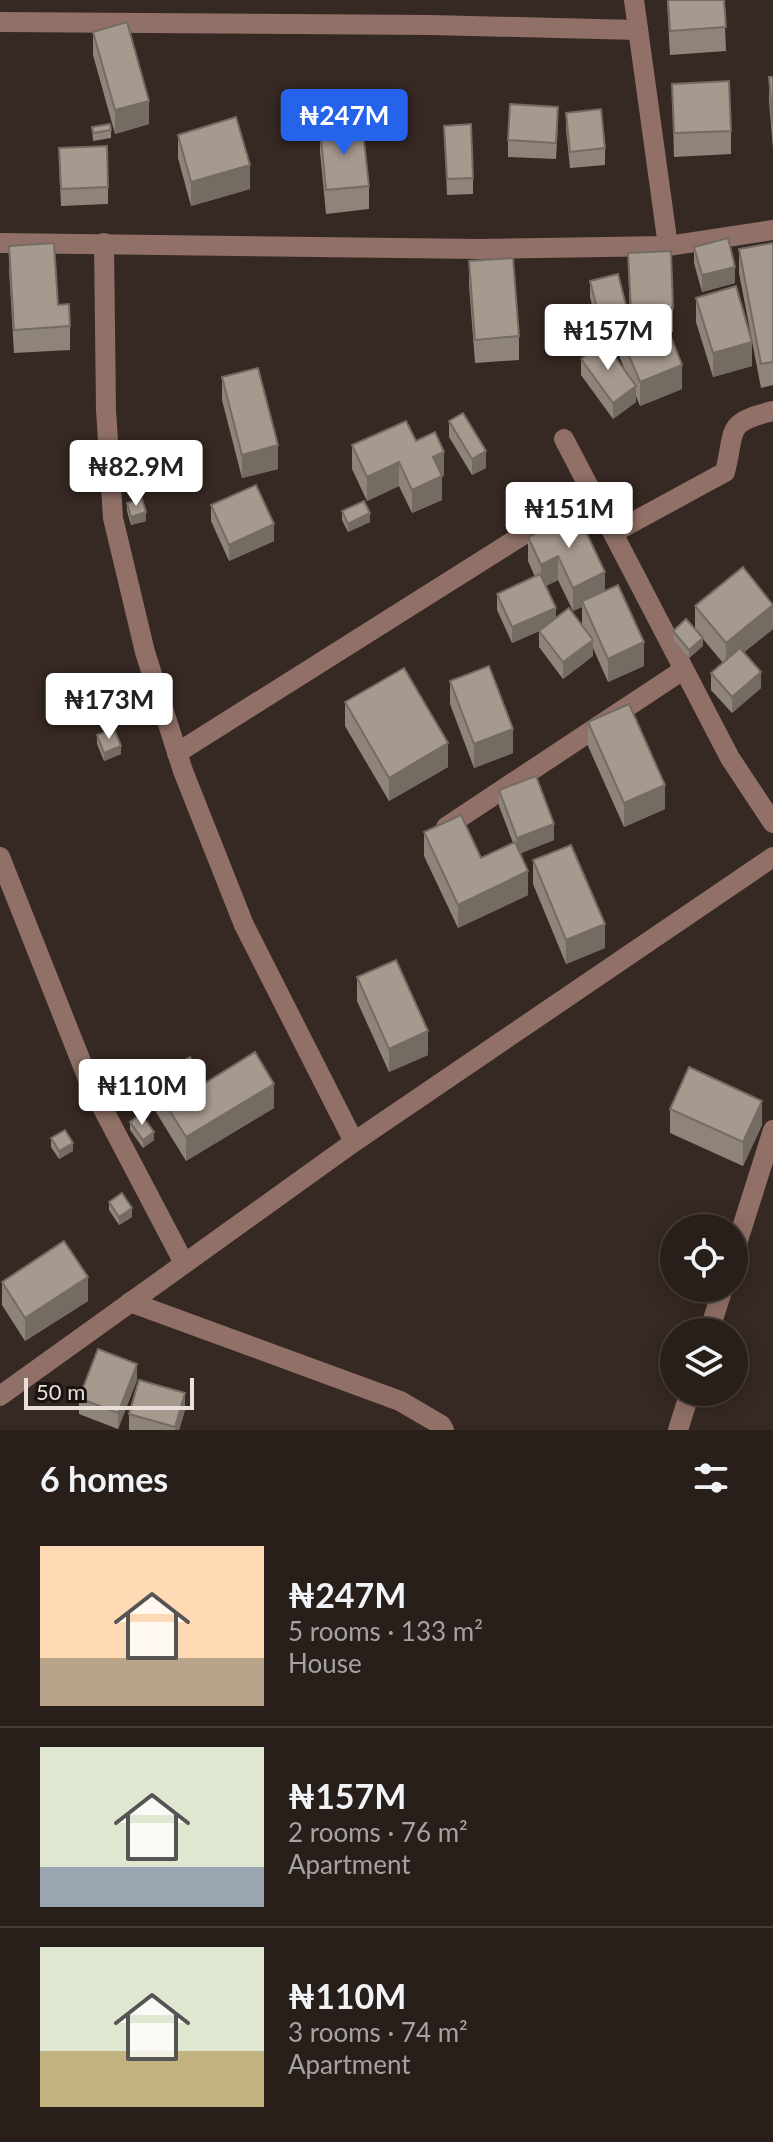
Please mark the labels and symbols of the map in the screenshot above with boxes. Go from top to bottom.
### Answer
pin: ₦247M [288,89,400,157]
pin: ₦157M [552,304,664,372]
pin: ₦82.9M [71,440,201,508]
pin: ₦151M [513,482,625,550]
pin: ₦173M [53,673,165,741]
pin: ₦110M [86,1059,198,1127]
scale bar [24,1374,194,1410]

